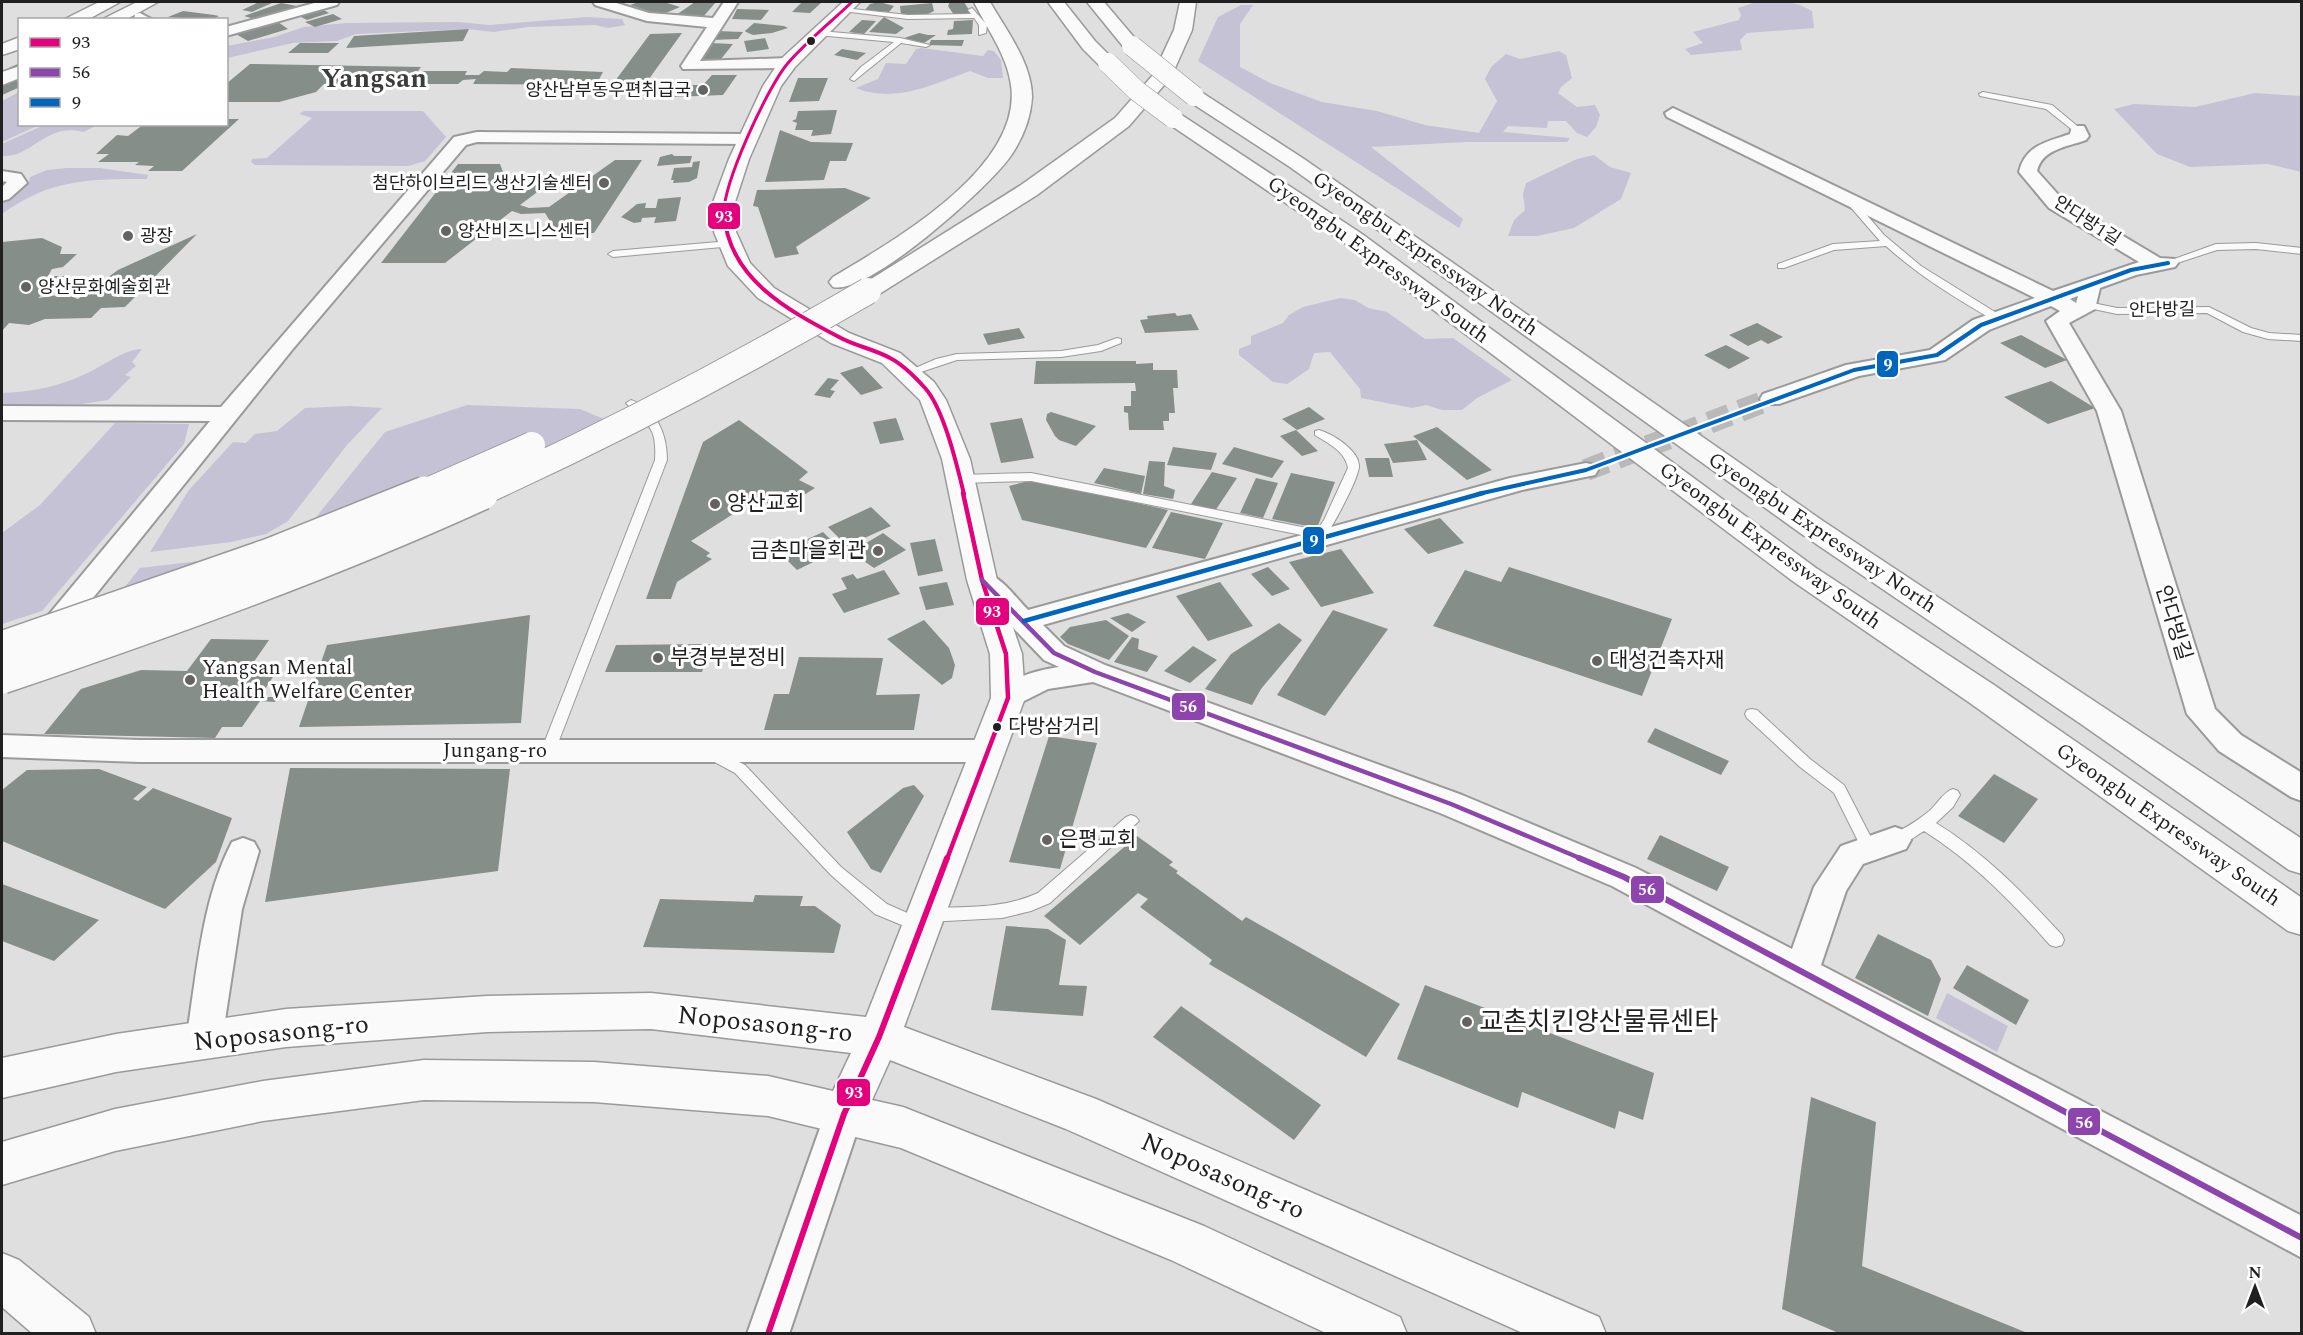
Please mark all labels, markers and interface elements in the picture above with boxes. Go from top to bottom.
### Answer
legend [18,18,228,126]
text: 93 [72,29,90,56]
unlabelled marker [805,35,817,47]
district label: Yangsan [321,58,427,100]
text: 56 [72,59,90,86]
place label: 양산남부동우편취급국 [525,77,691,104]
marker: 양산남부동우편취급국 [696,83,710,97]
text: 9 [72,89,81,116]
street label: Gyeongbu Expressway North [1305,163,1545,345]
street label: Gyeongbu Expressway South [1260,168,1496,352]
place label: 첨단하이브리드 생산기술센터 [372,170,592,197]
marker: 첨단하이브리드 생산기술센터 [597,176,611,190]
street label: 안다방1길 [2048,189,2126,253]
line badge: 93 [707,202,741,230]
text: 93 [715,205,733,229]
place label: 양산비즈니스센터 [458,218,590,245]
place label: 광장 [140,223,173,250]
marker: 양산비즈니스센터 [439,224,453,238]
marker: 광장 [121,229,135,243]
place label: 양산문화예술회관 [38,274,171,301]
marker: 양산문화예술회관 [19,280,33,294]
street label: 안다방길 [2129,296,2195,324]
line badge: 9 [1876,350,1899,378]
text: 9 [1884,353,1893,377]
street label: Gyeongbu Expressway North [1701,444,1943,622]
street label: Gyeongbu Expressway South [1652,454,1888,638]
place label: 양산교회 [727,488,804,520]
marker: 양산교회 [708,497,722,511]
line badge: 9 [1302,526,1325,555]
text: 9 [1310,529,1319,553]
place label: 금촌마을회관 [750,535,866,567]
marker: 금촌마을회관 [871,544,885,558]
street label: 안다빙길 [2146,581,2200,665]
line badge: 93 [975,597,1010,626]
text: 93 [983,600,1001,624]
place label: 부경부분정비 [670,642,786,674]
place label: 대성건축자재 [1609,645,1725,677]
marker: 부경부분정비 [651,651,665,665]
place label: Yangsan Mental Health Welfare Center [202,652,412,708]
marker: 대성건축자재 [1590,654,1604,668]
marker: Yangsan Mental Health Welfare Center [183,673,197,687]
line badge: 56 [1171,692,1206,721]
text: 56 [1179,695,1197,719]
place label: 다방삼거리 [1008,712,1100,742]
marker: 다방삼거리 [991,721,1003,733]
street label: Jungang-ro [443,735,547,767]
street label: Gyeongbu Expressway South [2049,735,2287,915]
place label: 은평교회 [1059,824,1136,856]
marker: 은평교회 [1040,833,1054,847]
line badge: 56 [1630,875,1665,904]
text: 56 [1638,878,1656,902]
street label: Noposasong-ro [675,995,855,1053]
place label: 교촌치킨양산물류센타 [1479,1002,1718,1042]
street label: Noposasong-ro [191,1004,371,1062]
marker: 교촌치킨양산물류센타 [1460,1015,1474,1029]
line badge: 93 [836,1078,871,1107]
text: 93 [845,1081,863,1105]
line badge: 56 [2067,1107,2101,1136]
text: 56 [2075,1111,2093,1135]
street label: Noposasong-ro [1134,1122,1312,1230]
north arrow [2225,1257,2285,1317]
text: N [2248,1261,2262,1285]

